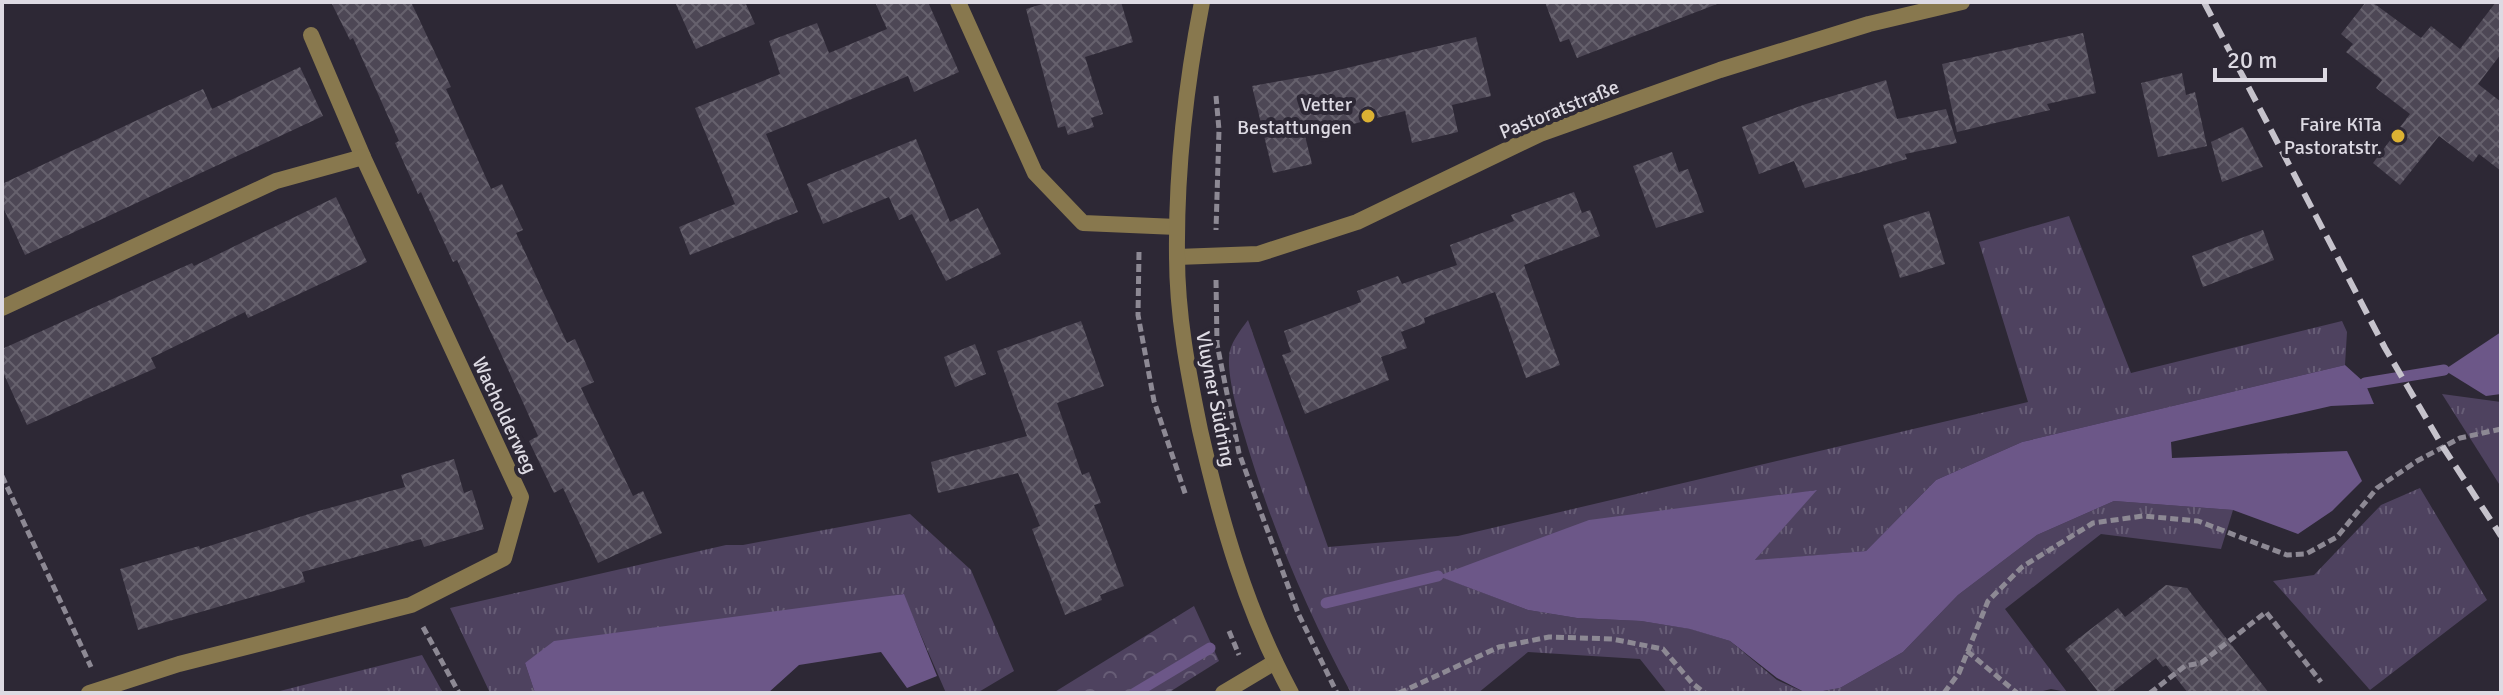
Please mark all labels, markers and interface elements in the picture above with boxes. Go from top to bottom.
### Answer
scale bar [2215,32,2325,82]
text: 20 m [2227,45,2277,75]
street label: Pastoratstraße [1496,74,1623,145]
place label: Vetter Bestattungen [1237,92,1353,140]
marker: Vetter Bestattungen [1359,107,1377,125]
place label: Faire KiTa Pastoratstr. [2284,112,2382,160]
marker: Faire KiTa Pastoratstr. [2389,127,2407,145]
street label: Vluyner Südring [1190,329,1241,469]
street label: Wacholderweg [467,353,542,478]

